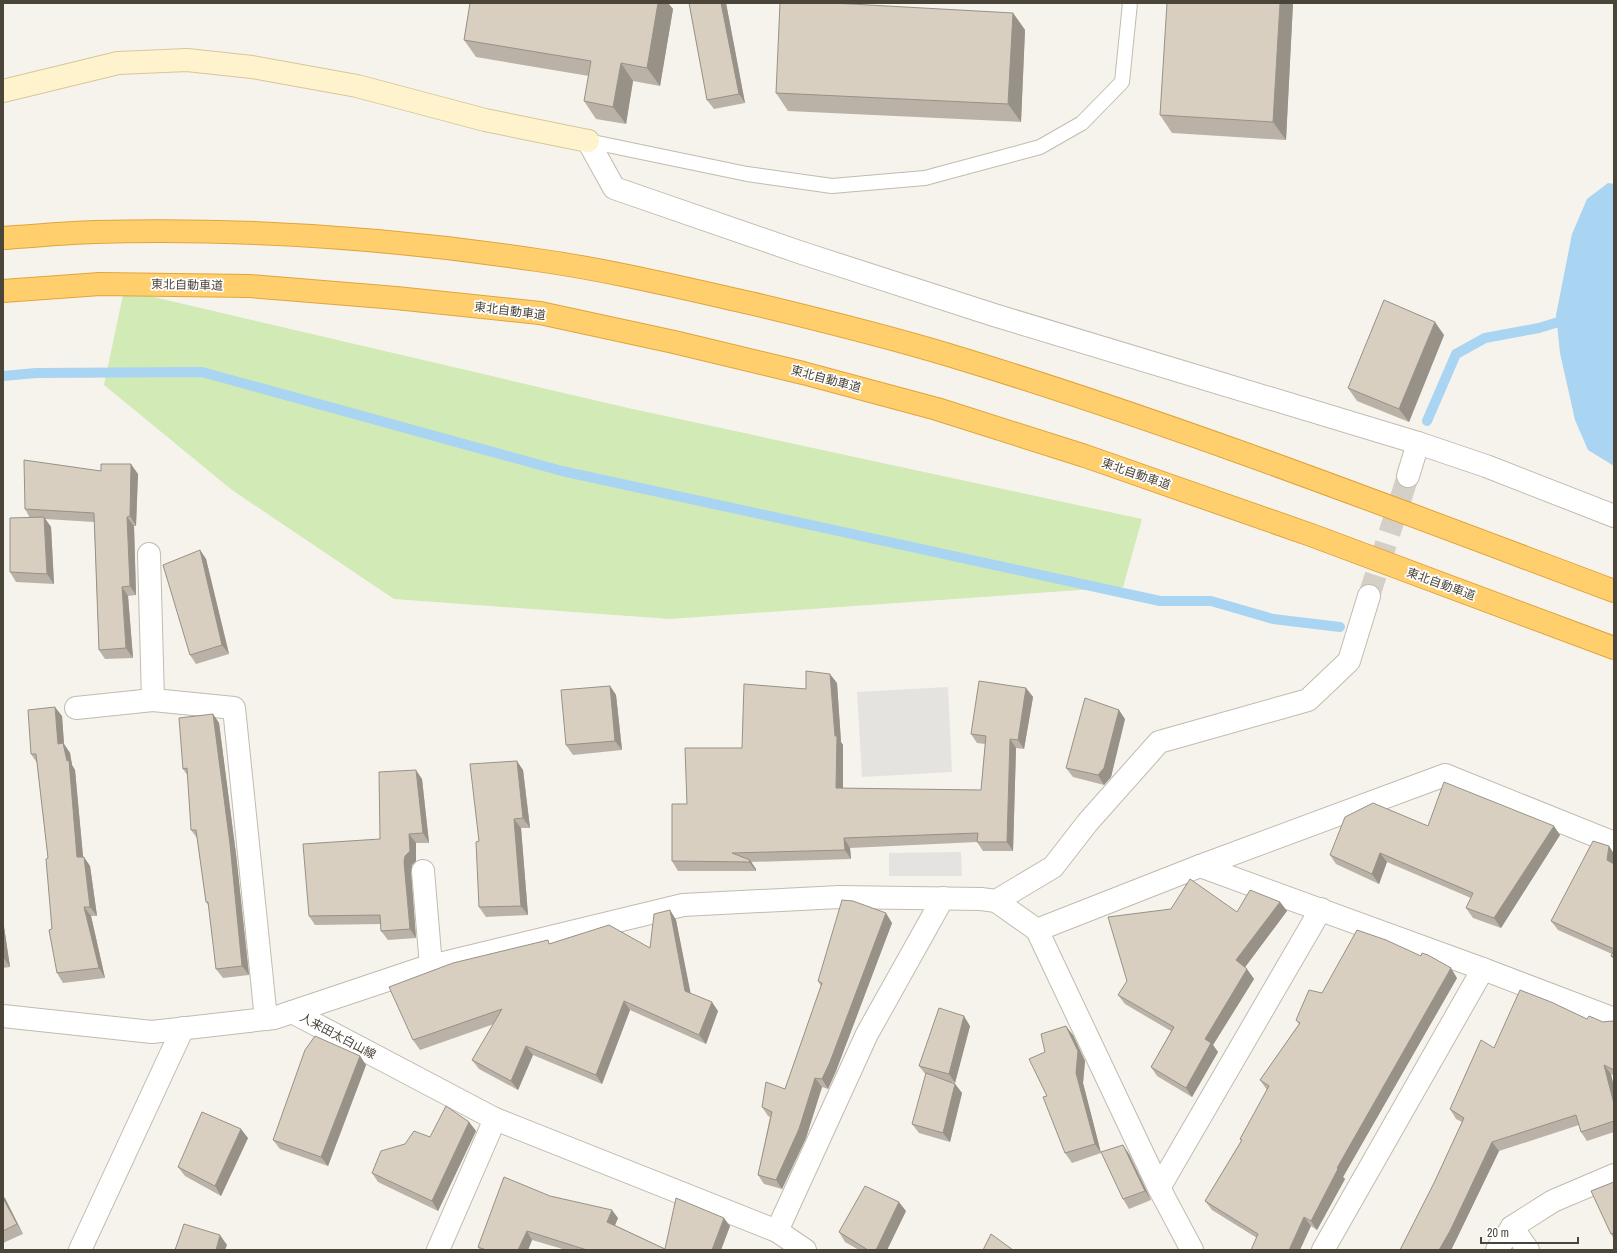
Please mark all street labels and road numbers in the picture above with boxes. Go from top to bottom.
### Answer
street label: 東北自動車道 [151,276,223,294]
street label: 東北自動車道 [473,299,547,323]
street label: 東北自動車道 [789,362,863,396]
street label: 東北自動車道 [1099,455,1173,493]
street label: 東北自動車道 [1404,564,1478,604]
street label: 人来田太白山線 [297,1009,379,1063]

